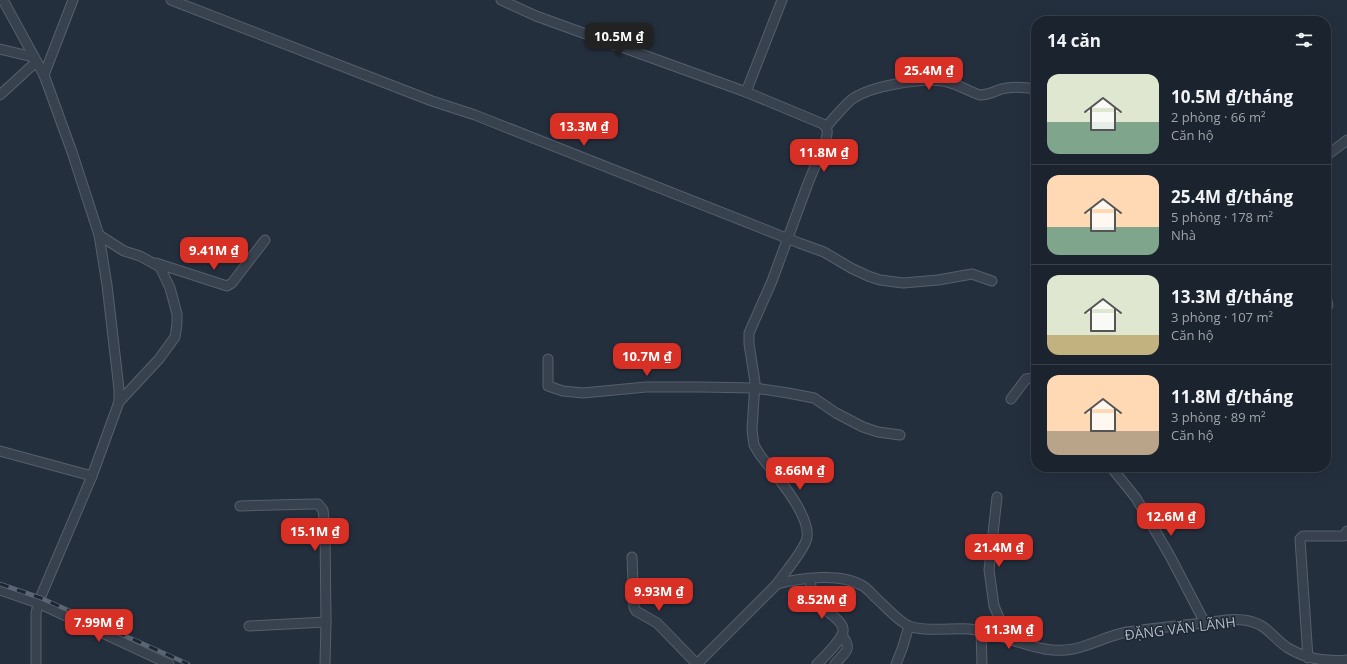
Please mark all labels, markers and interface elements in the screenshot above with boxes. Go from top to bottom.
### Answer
pin: 10.5M ₫ [582,23,656,57]
text: 10.5M ₫ [594,27,644,45]
text: 14 căn [1047,29,1101,52]
icon: filters [1293,29,1315,51]
pin: 25.4M ₫ [892,57,966,91]
text: 25.4M ₫ [904,61,954,79]
text: 10.5M ₫/tháng [1171,85,1293,108]
icon: home [1079,90,1127,138]
text: 2 phòng · 66 m² [1171,108,1266,126]
pin: 13.3M ₫ [547,113,621,147]
text: 13.3M ₫ [559,117,609,135]
text: Căn hộ [1171,126,1214,144]
pin: 11.8M ₫ [787,139,861,173]
text: 11.8M ₫ [799,143,849,161]
text: 25.4M ₫/tháng [1171,185,1293,208]
icon: home [1079,191,1127,239]
text: 5 phòng · 178 m² [1171,208,1273,226]
text: Nhà [1171,226,1196,244]
pin: 9.41M ₫ [177,237,251,271]
text: 9.41M ₫ [189,241,239,259]
text: 13.3M ₫/tháng [1171,285,1293,308]
icon: home [1079,291,1127,339]
text: 3 phòng · 107 m² [1171,308,1273,326]
text: Căn hộ [1171,326,1214,344]
pin: 10.7M ₫ [610,343,684,377]
text: 10.7M ₫ [622,347,672,365]
text: 11.8M ₫/tháng [1171,385,1293,408]
icon: home [1079,391,1127,439]
text: 3 phòng · 89 m² [1171,408,1266,426]
text: Căn hộ [1171,426,1214,444]
pin: 8.66M ₫ [763,457,837,491]
text: 8.66M ₫ [775,461,825,479]
pin: 12.6M ₫ [1134,503,1208,537]
text: 12.6M ₫ [1146,507,1196,525]
pin: 15.1M ₫ [278,518,352,552]
text: 15.1M ₫ [290,522,340,540]
pin: 21.4M ₫ [962,534,1036,568]
text: 21.4M ₫ [974,538,1024,556]
pin: 9.93M ₫ [622,578,696,612]
text: 9.93M ₫ [634,582,684,600]
pin: 8.52M ₫ [785,586,859,620]
text: 8.52M ₫ [797,590,847,608]
pin: 7.99M ₫ [62,609,136,643]
street label: ĐẶNG VĂN LÃNH [1123,612,1237,644]
text: 7.99M ₫ [74,613,124,631]
pin: 11.3M ₫ [972,616,1046,650]
text: 11.3M ₫ [984,620,1034,638]

